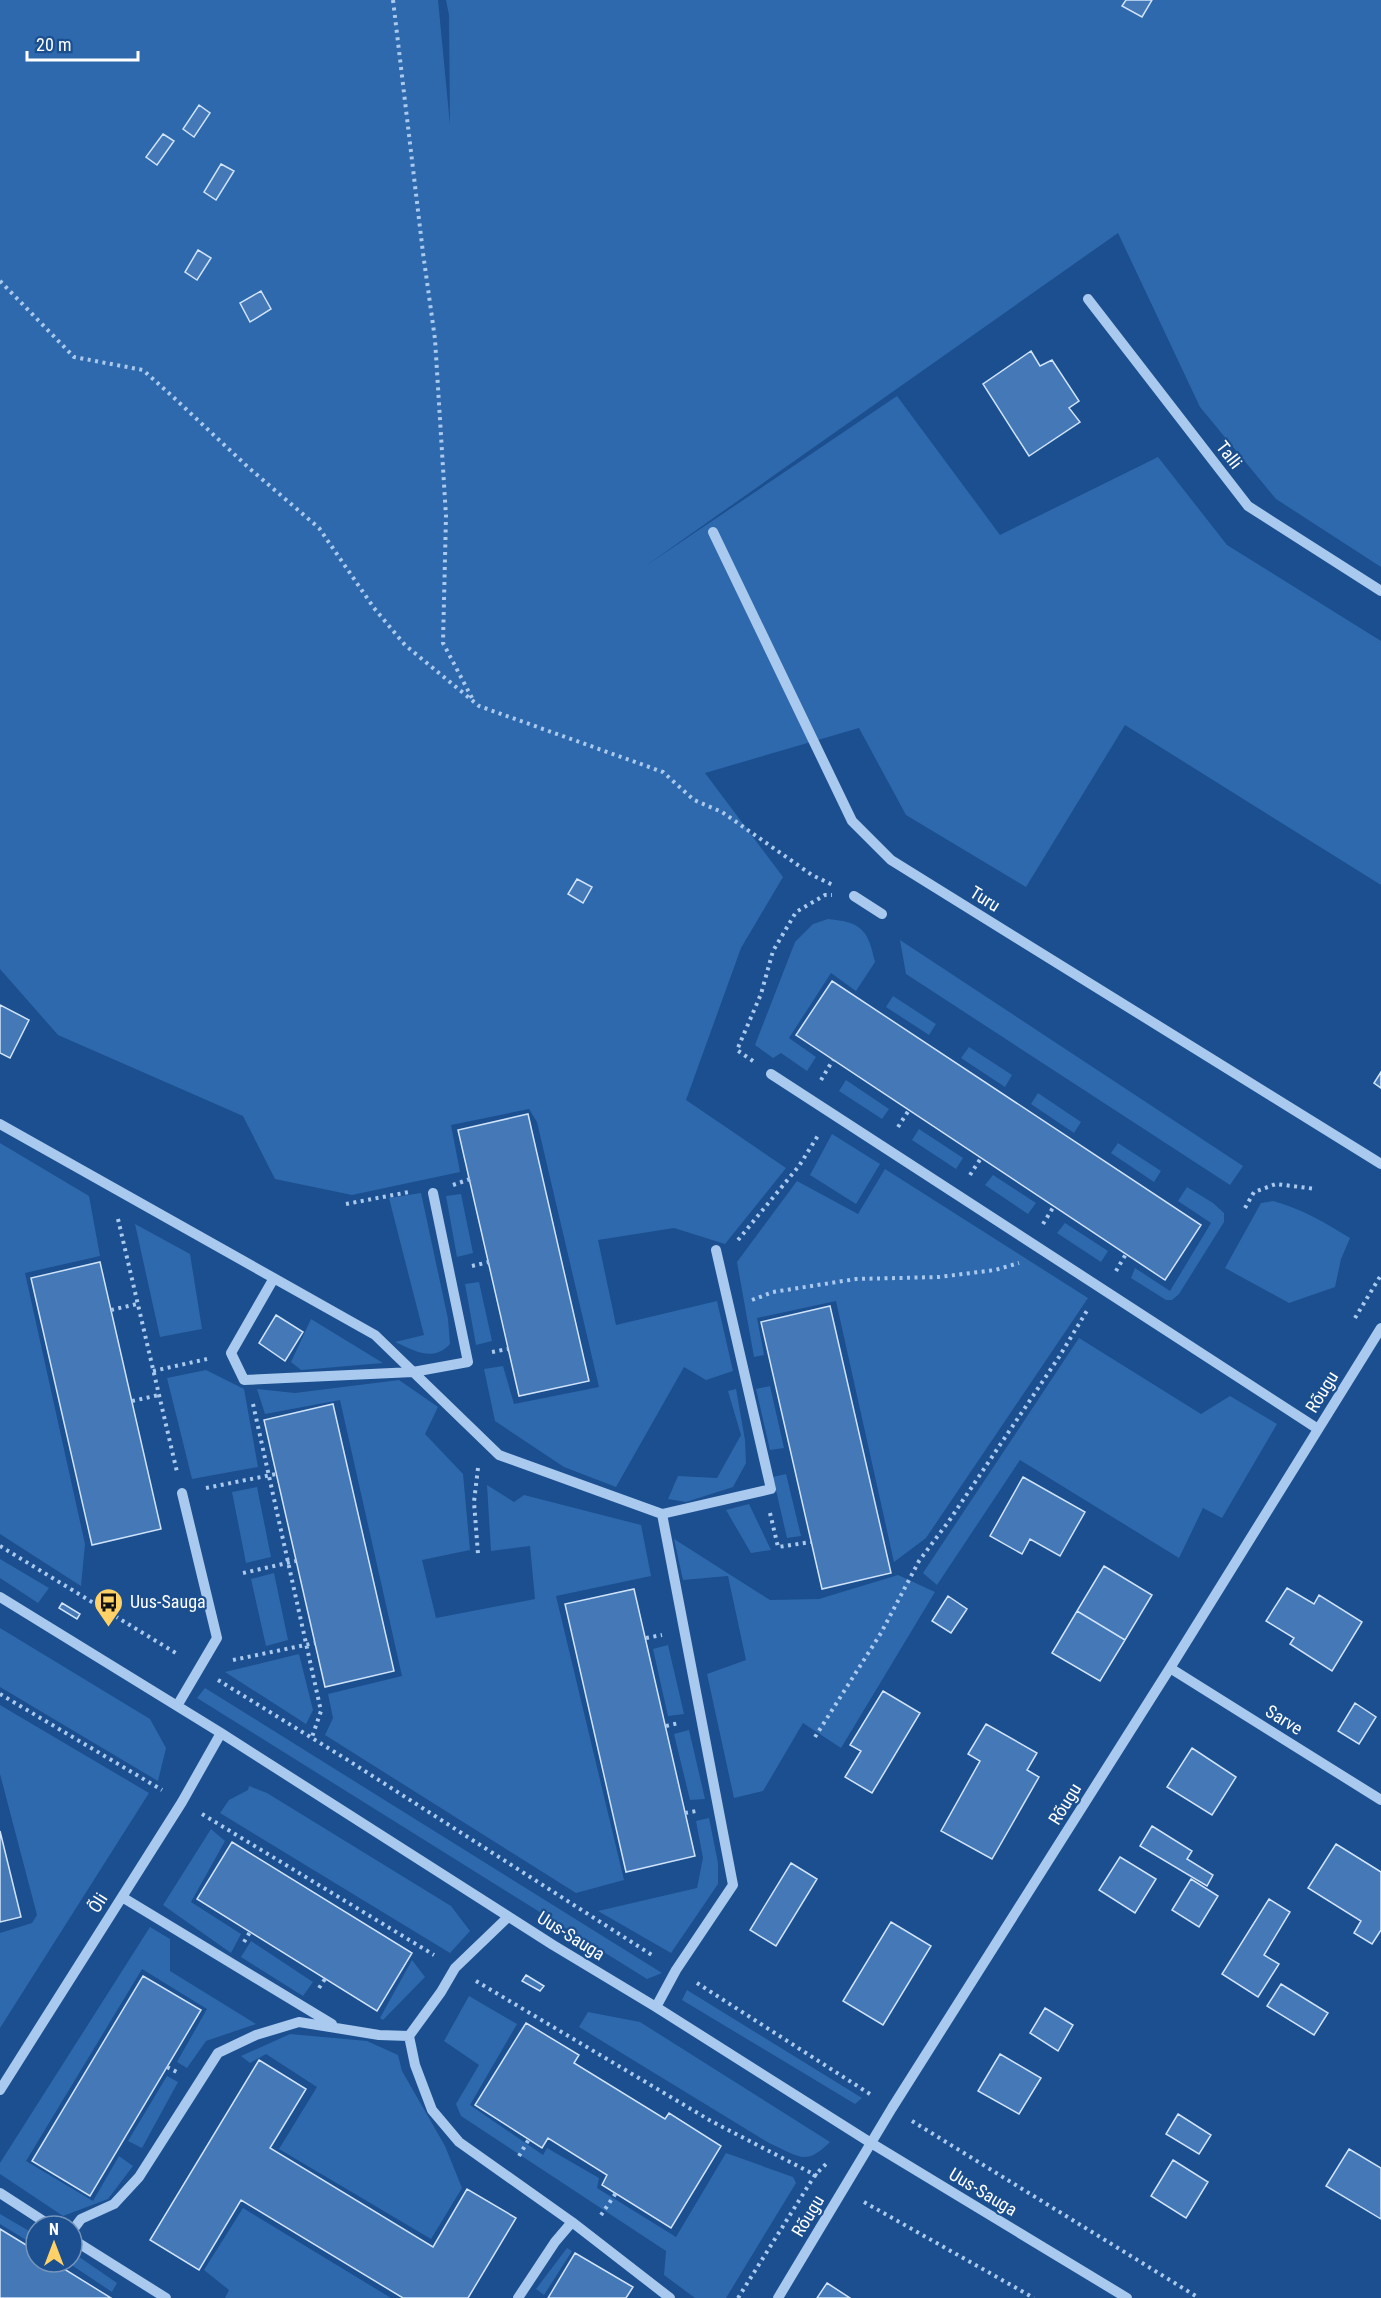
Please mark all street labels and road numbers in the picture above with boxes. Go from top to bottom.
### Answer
street label: Talli [1212,437,1247,473]
street label: Turu [966,881,1004,916]
street label: Rõugu [1301,1367,1342,1416]
street label: Sarve [1262,1700,1307,1739]
street label: Rõugu [1044,1779,1085,1828]
street label: Õli [83,1889,112,1916]
street label: Uus-Sauga [534,1907,609,1965]
street label: Uus-Sauga [945,2163,1021,2220]
street label: Rõugu [787,2191,828,2240]

